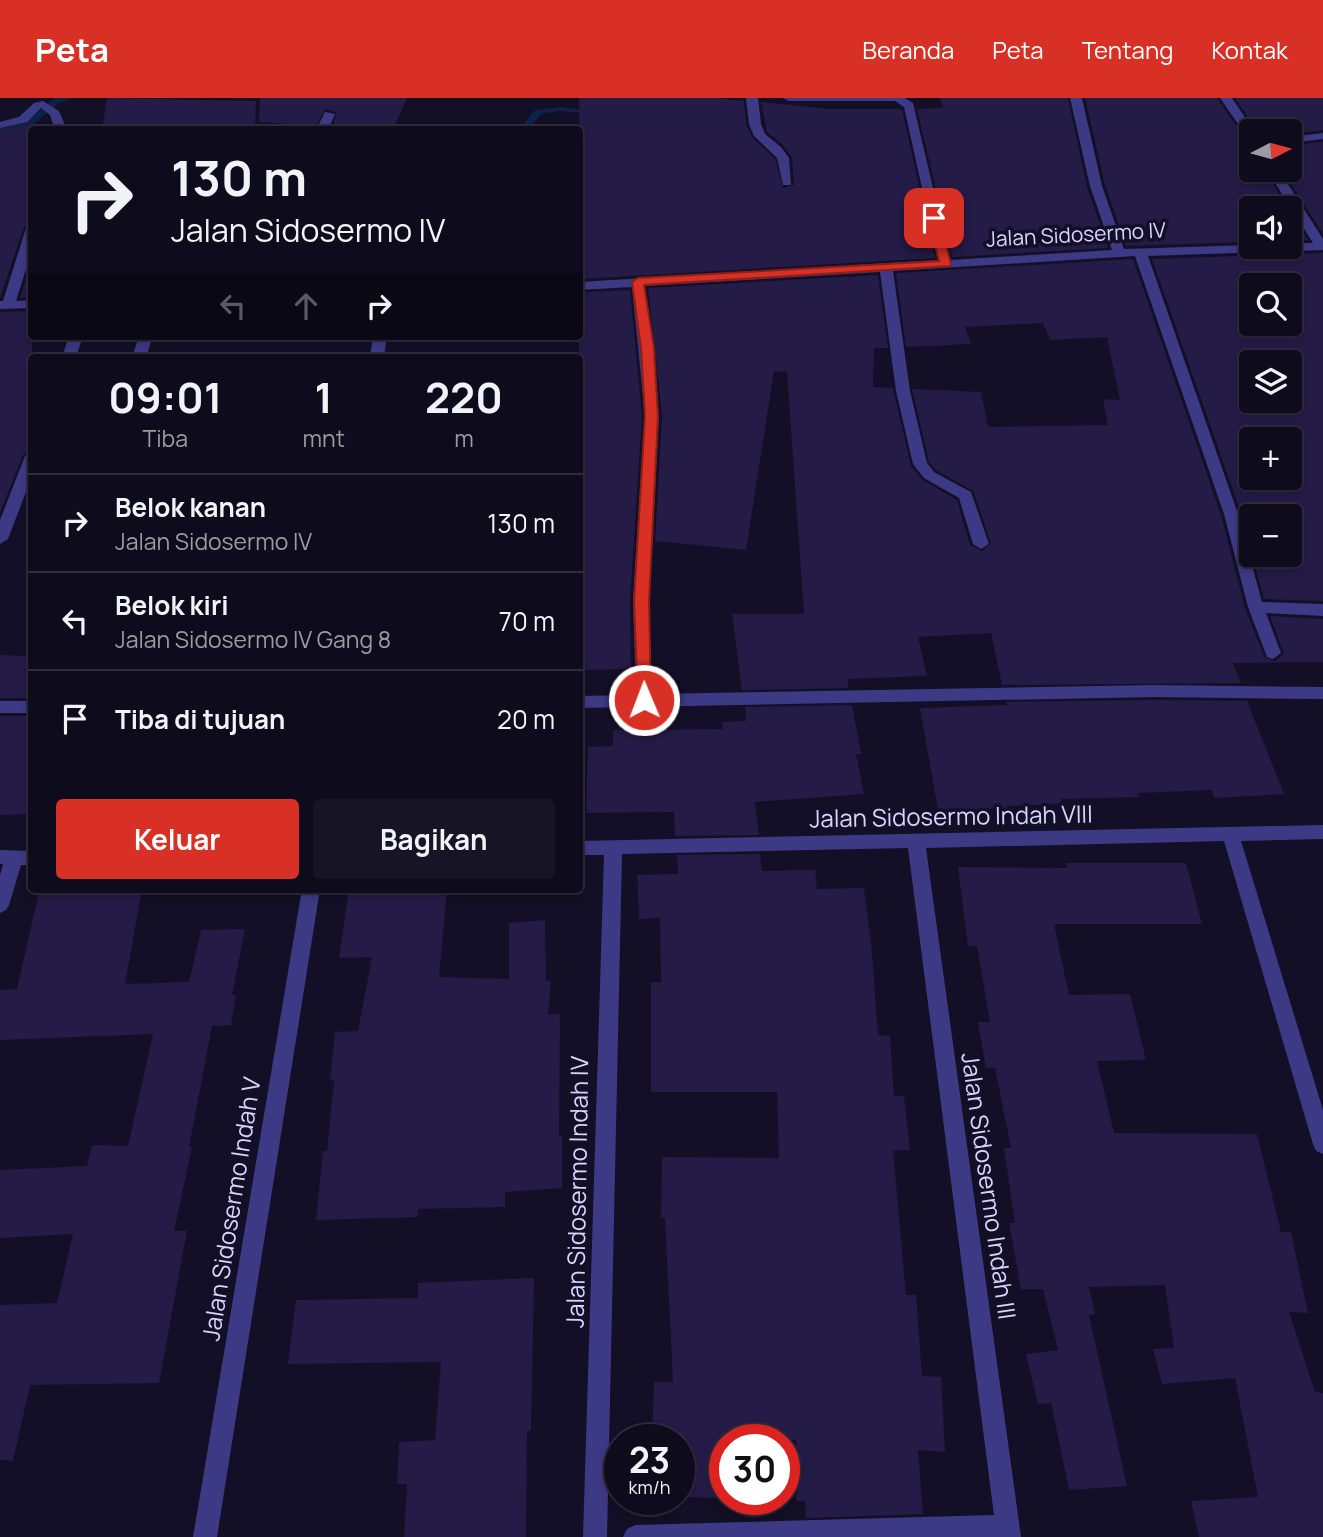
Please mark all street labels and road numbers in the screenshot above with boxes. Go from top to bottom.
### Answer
street label: Jalan Sidosermo IV [985,215,1167,253]
street label: Jalan Sidosermo Indah VIII [809,797,1093,834]
street label: Jalan Sidosermo Indah III [954,1050,1025,1321]
street label: Jalan Sidosermo Indah IV [558,1055,595,1328]
street label: Jalan Sidosermo Indah V [193,1074,268,1343]

